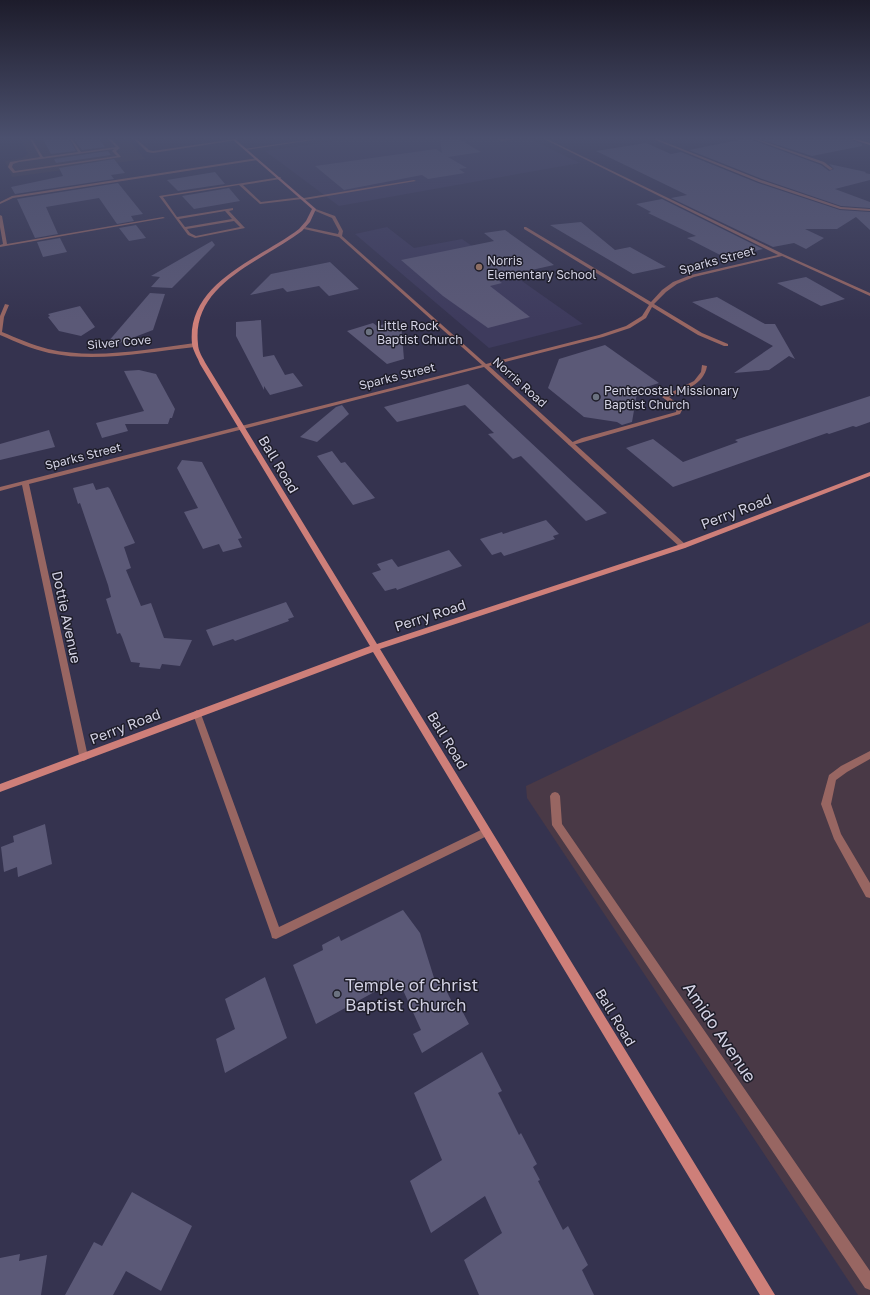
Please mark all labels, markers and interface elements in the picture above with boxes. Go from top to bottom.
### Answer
street label: Sparks Street [677,243,757,277]
place label: Norris Elementary School [487,253,596,282]
marker: Norris Elementary School [474,262,484,272]
place label: Little Rock Baptist Church [377,318,463,347]
marker: Little Rock Baptist Church [364,327,374,337]
street label: Silver Cove [86,332,152,352]
street label: Norris Road [490,354,550,410]
street label: Sparks Street [357,359,437,393]
place label: Pentecostal Missionary Baptist Church [604,383,739,412]
marker: Pentecostal Missionary Baptist Church [591,392,601,402]
street label: Ball Road [255,432,303,496]
street label: Sparks Street [43,439,123,473]
street label: Perry Road [698,490,774,532]
street label: Dottie Avenue [49,569,85,665]
street label: Perry Road [392,595,468,635]
street label: Perry Road [87,705,163,747]
street label: Ball Road [424,708,472,772]
place label: Temple of Christ Baptist Church [345,974,478,1015]
street label: Amido Avenue [679,978,761,1086]
street label: Ball Road [592,985,640,1049]
marker: Temple of Christ Baptist Church [332,989,342,999]

